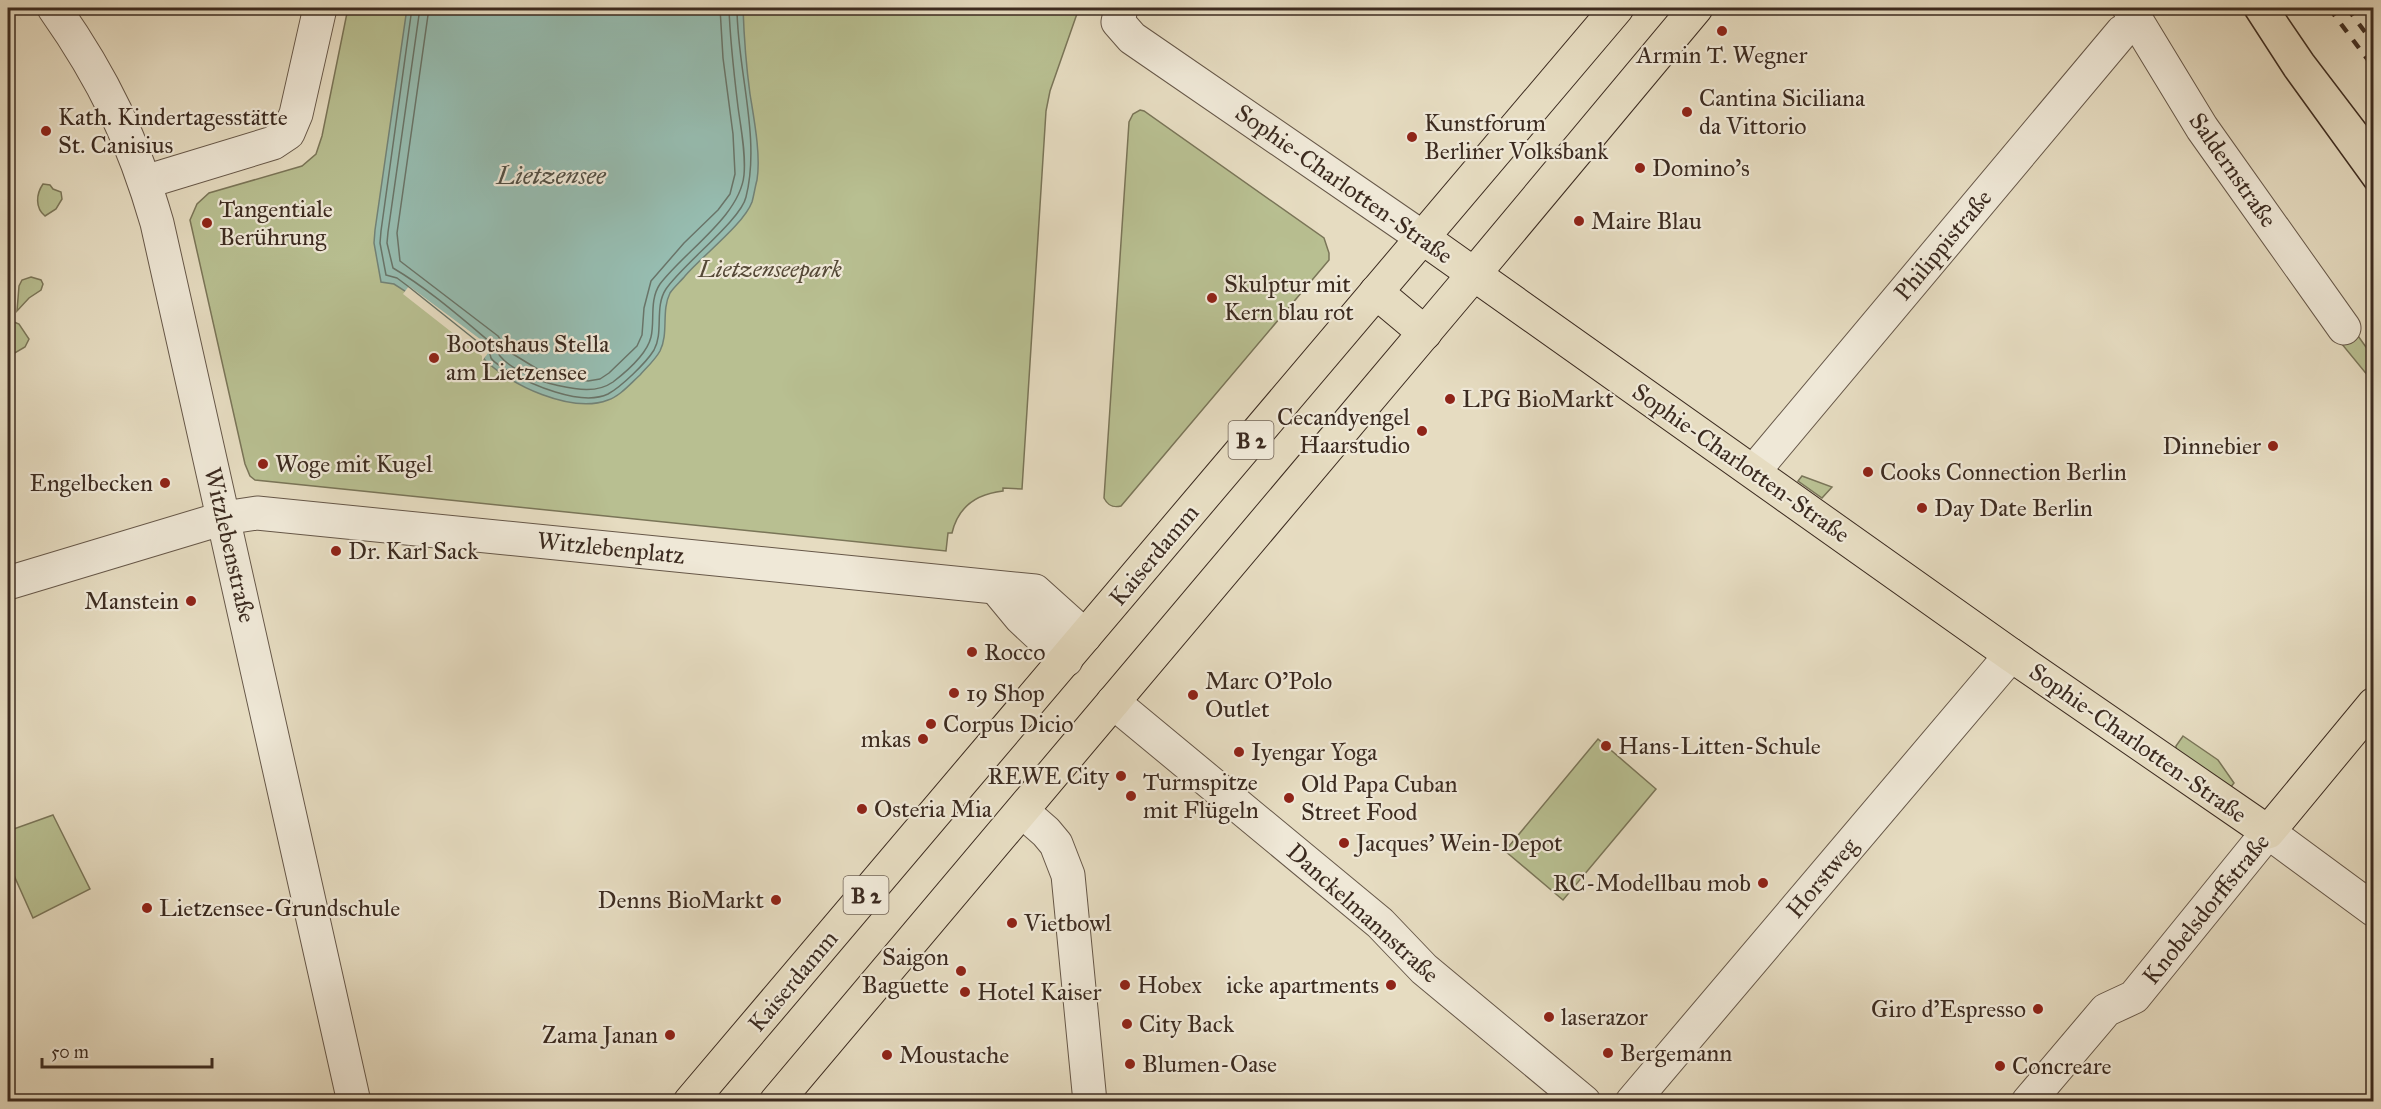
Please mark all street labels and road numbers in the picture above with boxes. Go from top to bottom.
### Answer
street label: Sophie-Charlotten-Straße [1229,98,1459,270]
street label: Saldernstraße [2183,107,2283,233]
street label: Philippistraße [1888,183,1998,307]
street label: Sophie-Charlotten-Straße [1626,377,1856,549]
road number: B 2 [1228,421,1274,459]
street label: Witzlebenstraße [198,464,262,626]
street label: Kaiserdamm [1103,498,1205,612]
street label: Witzlebenplatz [536,525,686,571]
street label: Sophie-Charlotten-Straße [2023,657,2253,829]
street label: Knobelsdorffstraße [2136,827,2276,991]
street label: Horstweg [1780,831,1865,924]
street label: Danckelmannstraße [1281,837,1445,989]
road number: B 2 [844,876,888,914]
street label: Kaiserdamm [742,924,844,1038]

